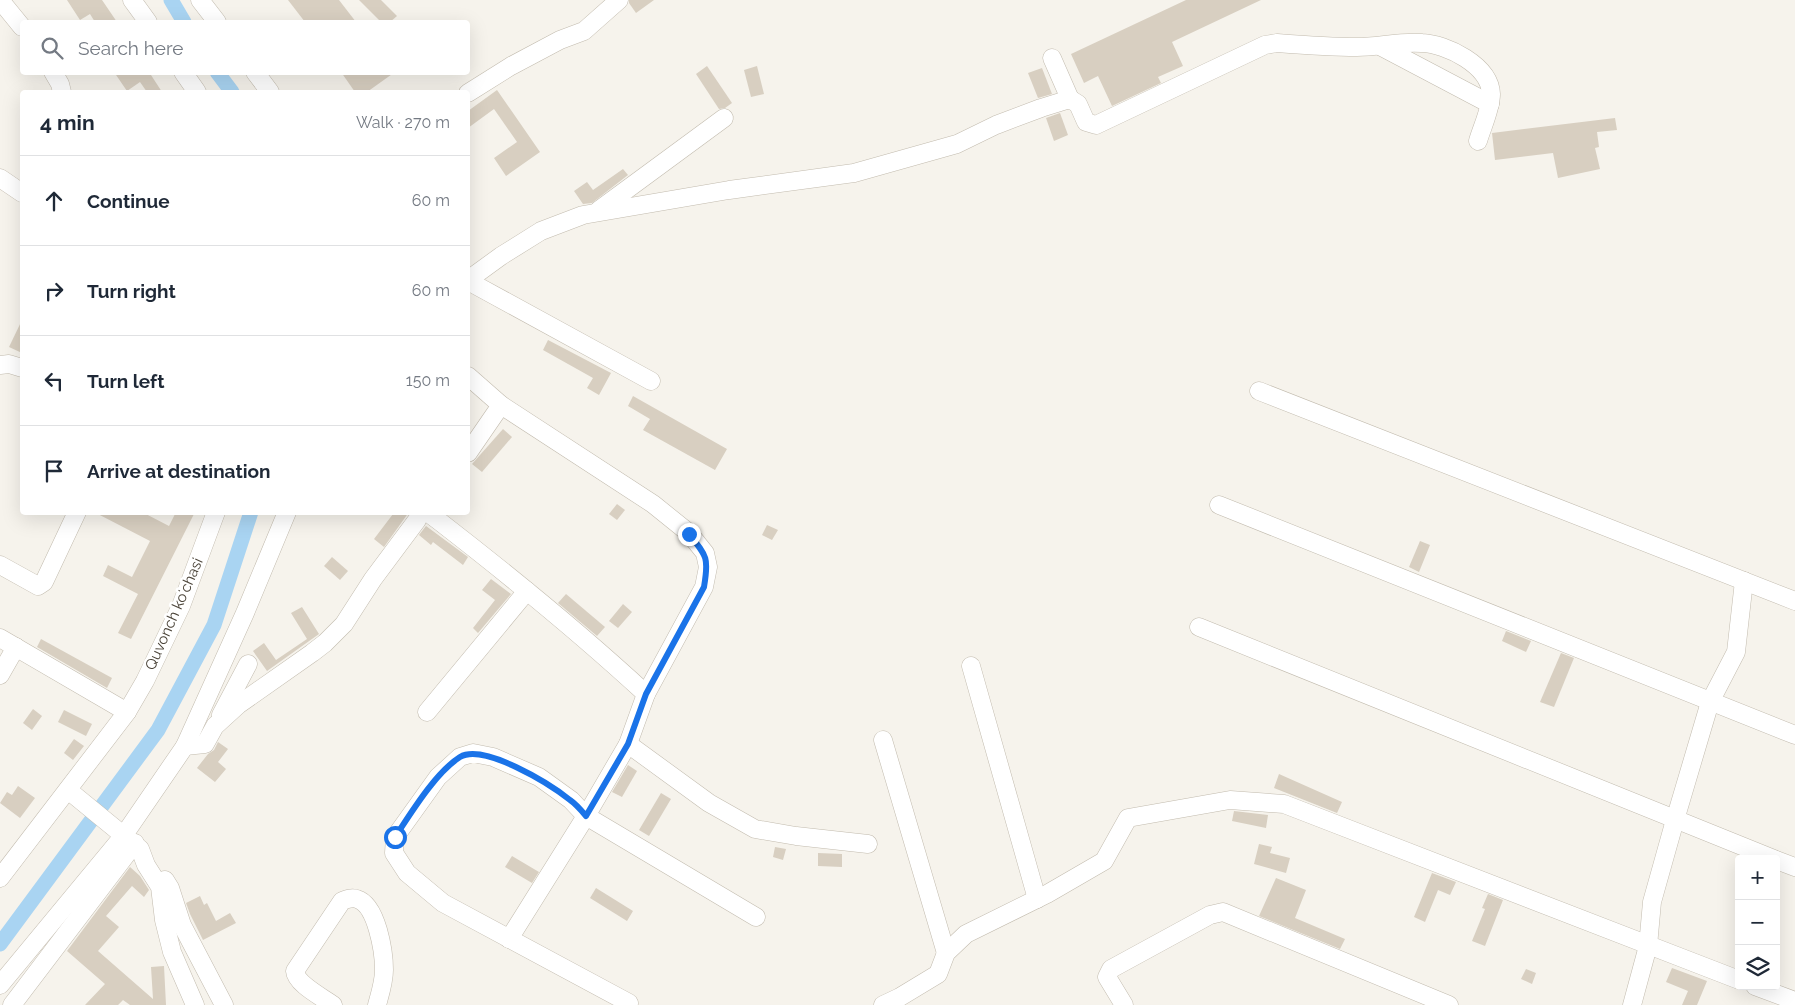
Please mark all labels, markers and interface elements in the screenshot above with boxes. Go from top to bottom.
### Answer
search box [20,20,470,75]
icon: search [38,34,66,62]
text: Search here [78,37,184,59]
text: 4 min [40,110,95,135]
text: Walk · 270 m [356,113,450,132]
icon: ahead [40,187,68,215]
text: Continue [87,190,170,212]
text: 60 m [412,191,450,210]
icon: right [40,277,68,305]
text: Turn right [87,280,176,302]
text: 60 m [412,281,450,300]
icon: left [40,367,68,395]
text: Turn left [87,370,164,392]
text: 150 m [406,371,450,390]
icon: arrive [40,457,68,485]
text: Arrive at destination [87,460,271,482]
route end [678,523,701,546]
street label: Quvonch koʻchasi [141,555,207,673]
route start [384,826,407,849]
map controls [1735,855,1780,990]
button: + [1735,855,1780,900]
button: − [1735,900,1780,945]
button: layers [1735,945,1780,990]

